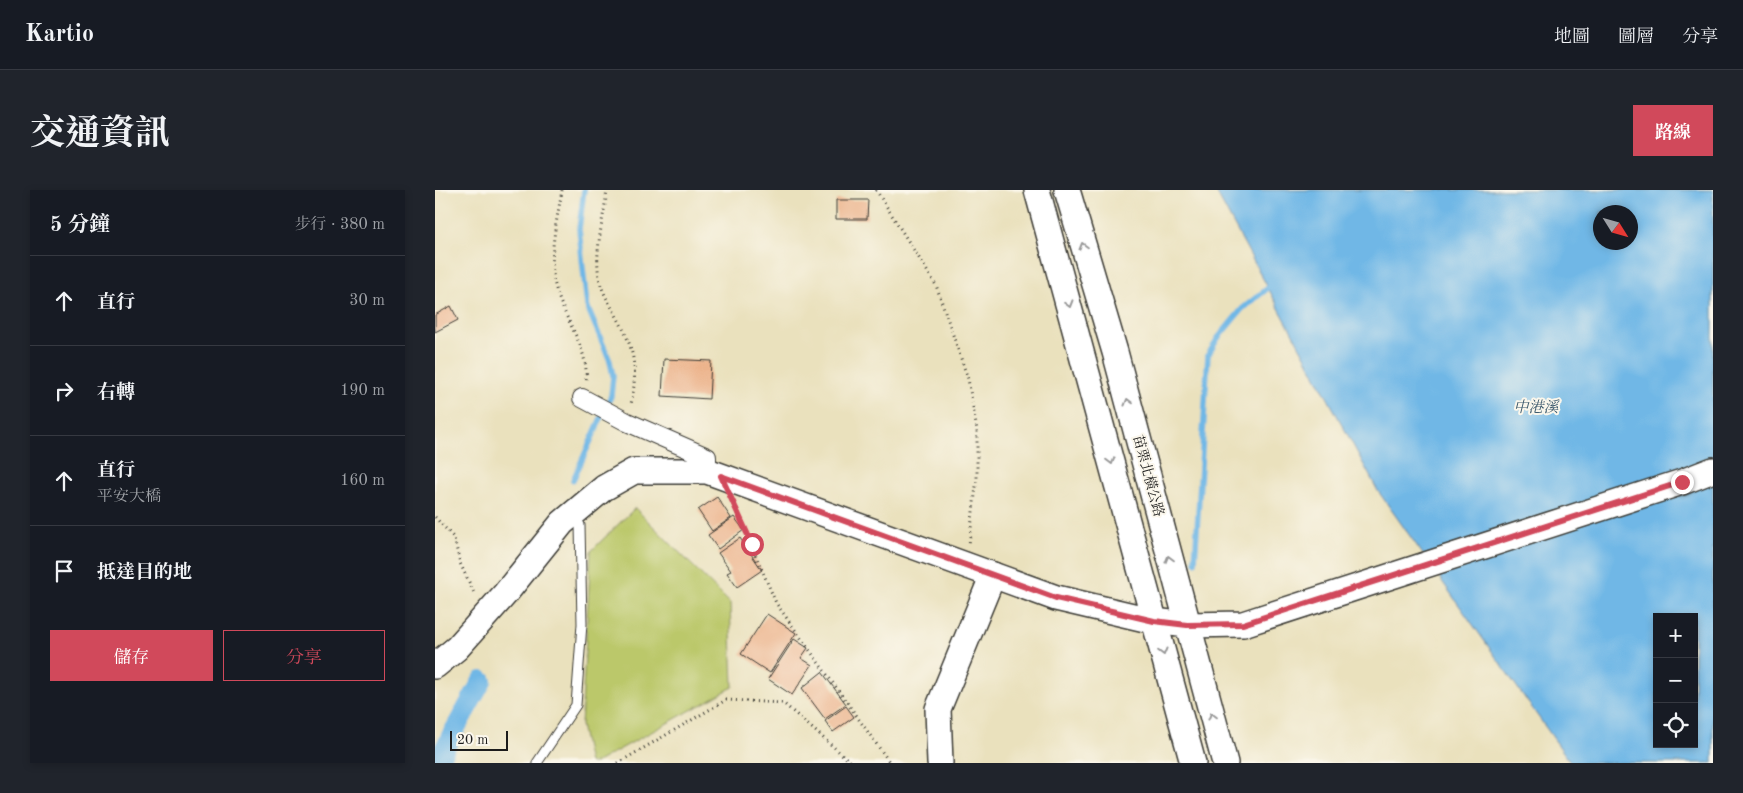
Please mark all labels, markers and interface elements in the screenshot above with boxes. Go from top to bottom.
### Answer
text: Kartio [25,23,94,47]
text: 地圖 [1554,28,1590,46]
text: 圖層 [1618,28,1654,46]
text: 分享 [1682,28,1718,46]
button: 路線 [1633,105,1713,156]
text: 交通資訊 [30,117,170,152]
north arrow [1593,205,1638,250]
text: 5 分鐘 [50,215,110,236]
text: 步行 · 380 m [295,217,385,233]
one-way arrow [1079,242,1089,250]
icon: ahead [50,287,78,315]
text: 30 m [349,293,385,309]
text: 直行 [97,294,135,313]
one-way arrow [1063,300,1073,308]
icon: right [50,377,78,405]
text: 190 m [340,383,385,399]
text: 右轉 [97,384,135,403]
one-way arrow [1123,398,1134,406]
water label: 中港溪 [1513,399,1560,416]
street label: 苗栗北橫公路 [1130,433,1167,518]
one-way arrow [1106,457,1116,465]
text: 直行 [97,462,135,481]
icon: ahead [50,467,78,495]
route end [1671,471,1694,494]
text: 160 m [340,473,385,489]
text: 平安大橋 [97,489,161,505]
route start [741,533,764,556]
one-way arrow [1165,556,1175,564]
icon: arrive [50,557,78,585]
text: 抵達目的地 [97,564,192,583]
map controls [1653,613,1698,748]
button: + [1653,613,1698,658]
button: 儲存 [50,630,213,681]
button: 分享 [223,630,385,681]
one-way arrow [1157,647,1167,655]
button: − [1653,658,1698,703]
button: locate [1653,703,1698,748]
one-way arrow [1207,712,1218,720]
scale bar [450,728,507,751]
text: 20 m [457,733,488,747]

